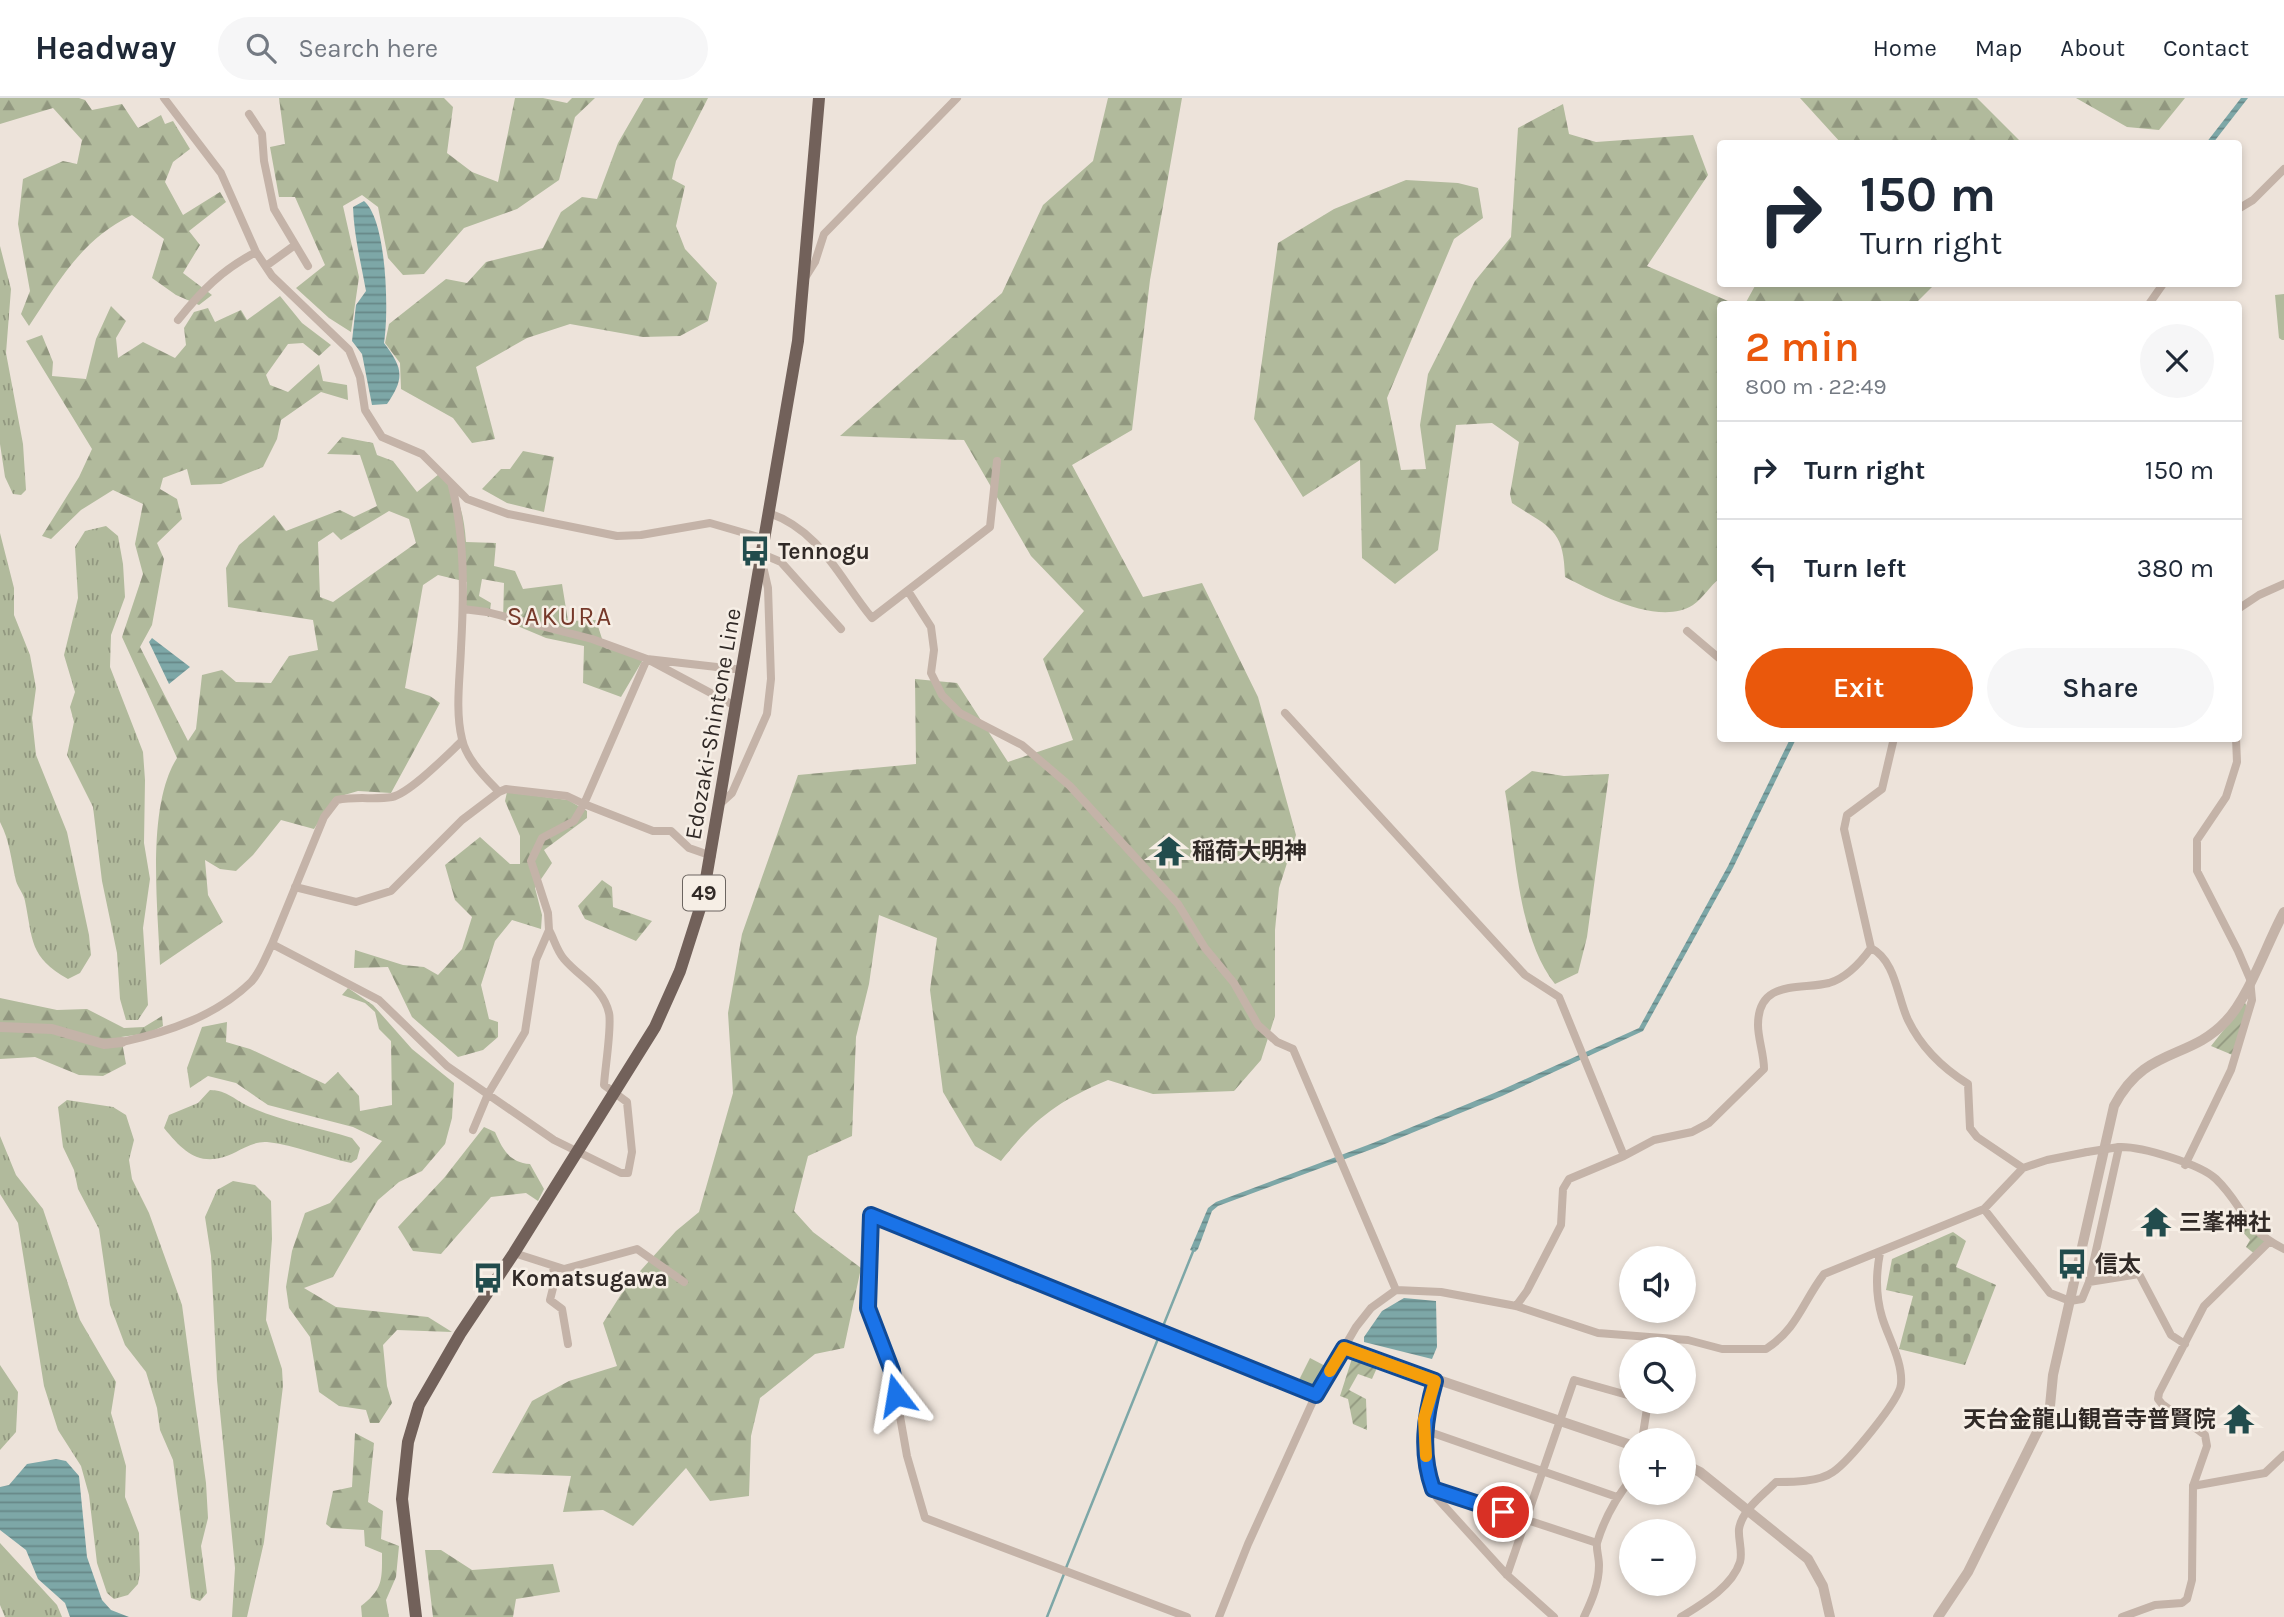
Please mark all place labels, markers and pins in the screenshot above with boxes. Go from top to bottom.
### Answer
bus stop icon: Tennogu [738,534,772,568]
place label: Tennogu [778,538,870,565]
temple icon: 稲荷大明神 [1152,834,1186,868]
place label: 稲荷大明神 [1192,838,1307,865]
temple icon: 三峯神社 [2139,1205,2173,1239]
place label: 三峯神社 [2179,1209,2271,1236]
bus stop icon: 信太 [2055,1247,2089,1281]
place label: 信太 [2095,1251,2141,1278]
bus stop icon: Komatsugawa [471,1261,505,1295]
place label: Komatsugawa [511,1265,668,1292]
temple icon: 天台金龍山観音寺普賢院 [2222,1402,2256,1436]
place label: 天台金龍山観音寺普賢院 [1963,1406,2216,1433]
pin [1473,1482,1533,1542]

